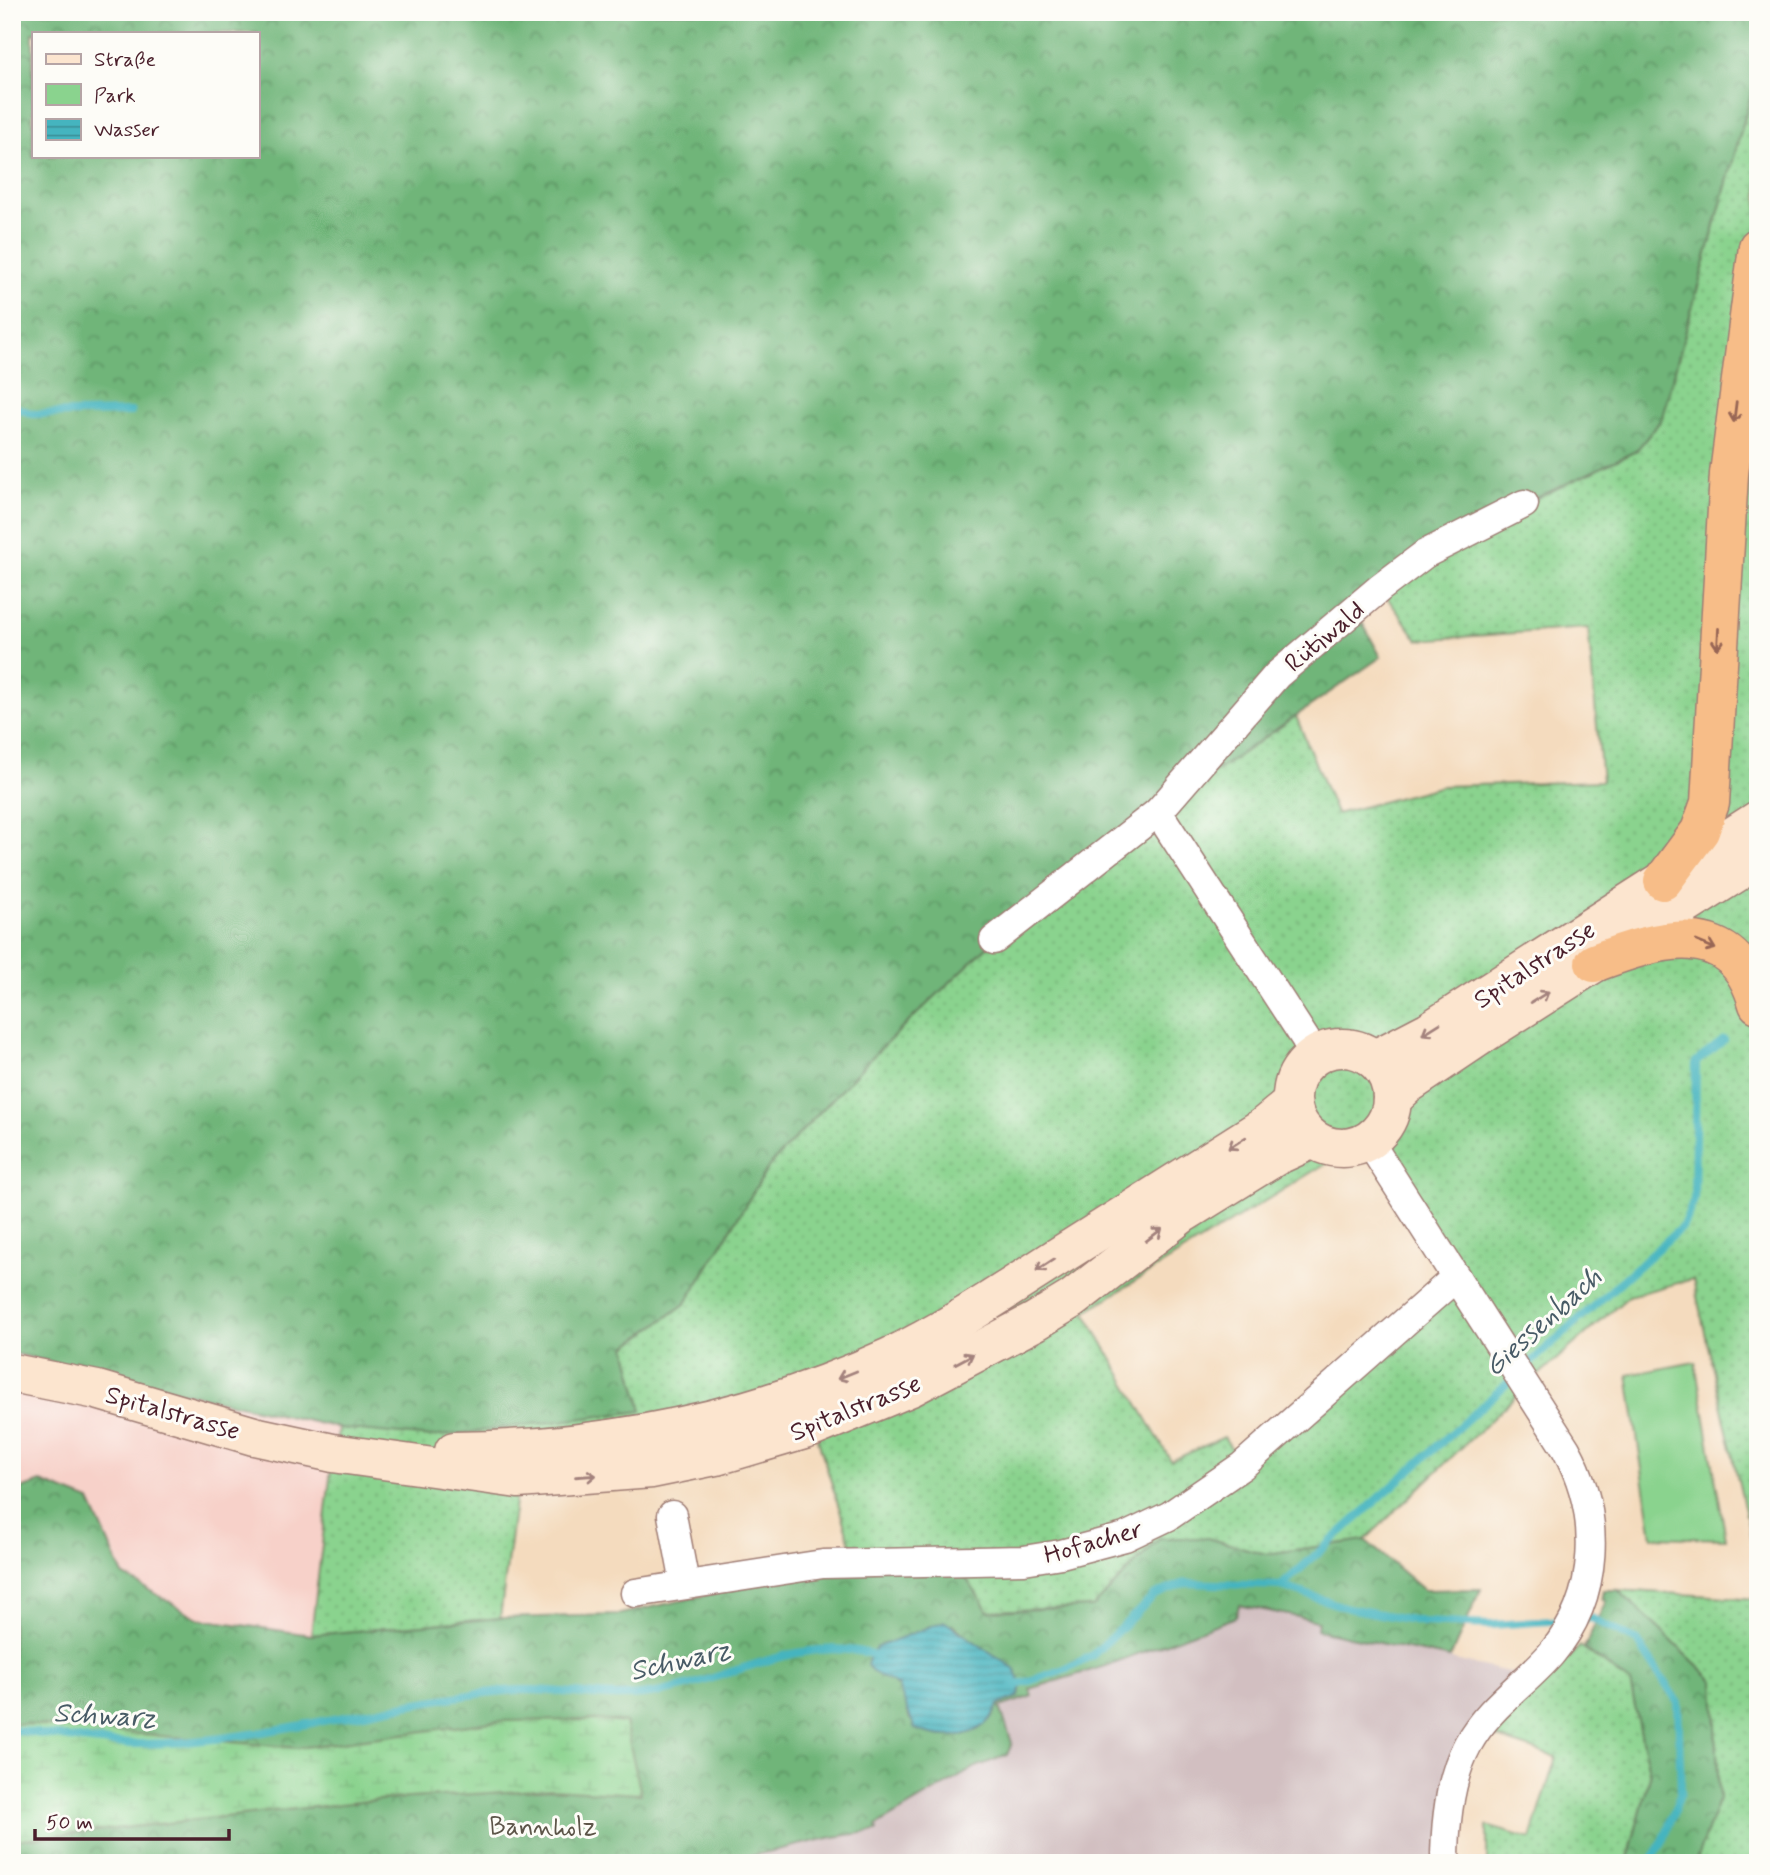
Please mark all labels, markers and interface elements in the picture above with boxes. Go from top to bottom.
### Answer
legend [32,32,259,158]
text: Straße [94,46,156,74]
text: Park [94,82,136,110]
text: Wasser [94,116,160,144]
one-way arrow [1729,400,1742,423]
street label: Rütiwald [1278,594,1373,681]
one-way arrow [1711,627,1724,650]
street label: Spitalstrasse [1468,914,1602,1018]
one-way arrow [1695,940,1716,953]
one-way arrow [1530,990,1549,1005]
one-way arrow [1422,1022,1441,1037]
one-way arrow [1228,1136,1247,1150]
one-way arrow [1145,1228,1163,1243]
one-way arrow [1036,1259,1056,1273]
water label: Giessenbach [1477,1260,1611,1386]
one-way arrow [953,1352,974,1365]
street label: Spitalstrasse [785,1367,926,1451]
one-way arrow [836,1370,858,1383]
street label: Spitalstrasse [101,1378,244,1449]
one-way arrow [574,1469,597,1482]
street label: Hofacher [1040,1513,1147,1573]
water label: Schwarz [626,1632,735,1691]
water label: Schwarz [53,1695,157,1738]
scale bar [35,1798,229,1842]
text: 50 m [46,1809,93,1837]
park label: Bannholz [489,1811,597,1845]

